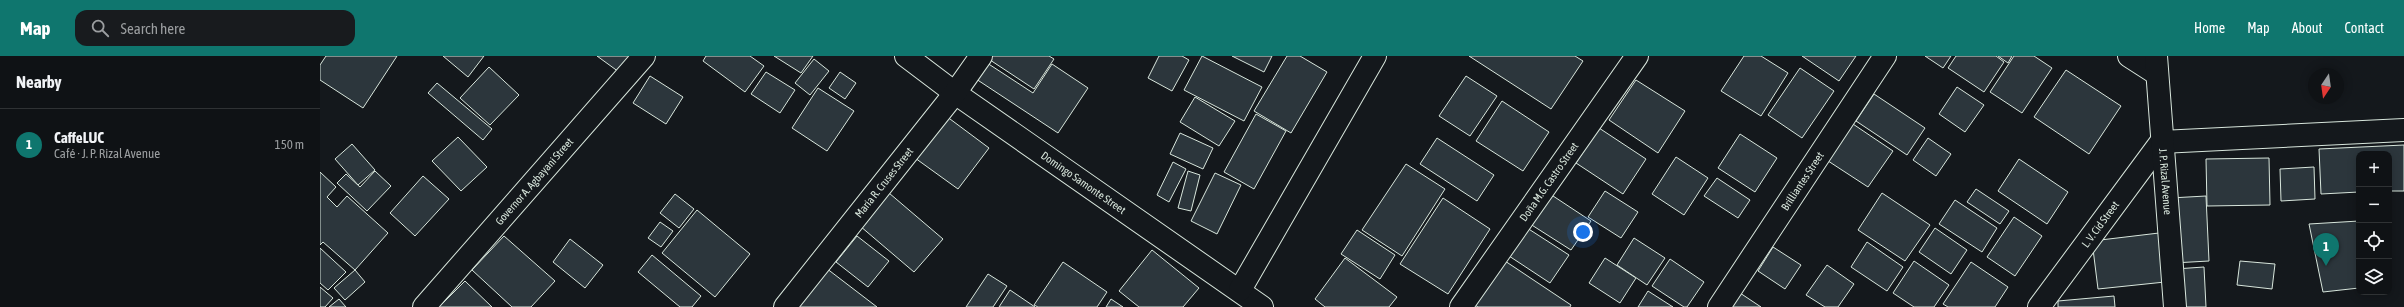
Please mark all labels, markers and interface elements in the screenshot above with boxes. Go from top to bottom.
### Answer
search box [75,10,355,46]
text: Map [20,17,51,39]
icon: search [89,17,111,39]
text: Search here [121,20,185,37]
text: Home [2194,20,2225,36]
text: Map [2247,20,2270,36]
text: About [2292,20,2323,36]
text: Contact [2345,20,2384,36]
north arrow [2308,68,2344,104]
text: Nearby [16,72,62,92]
text: CaffeLUC [54,129,104,146]
street label: Governor A. Agbayani Street [493,136,575,227]
text: 1 [26,137,32,152]
text: 150 m [275,137,304,152]
street label: Doña M.G. Castro Street [1517,140,1581,223]
street label: Maria R. Cruses Street [852,145,915,220]
text: Café · J. P. Rizal Avenue [54,146,160,161]
street label: J. P. Rizal Avenue [2157,148,2174,215]
street label: Domingo Samonte Street [1039,149,1128,216]
street label: Brilliantes Street [1779,150,1826,213]
map controls [2356,151,2392,295]
button: + [2356,151,2392,187]
button: − [2356,187,2392,223]
street label: L. V. Cid Street [2079,199,2121,250]
your location [1573,222,1593,242]
button: locate [2356,223,2392,259]
pin: 1 [2313,233,2339,266]
button: layers [2356,259,2392,295]

